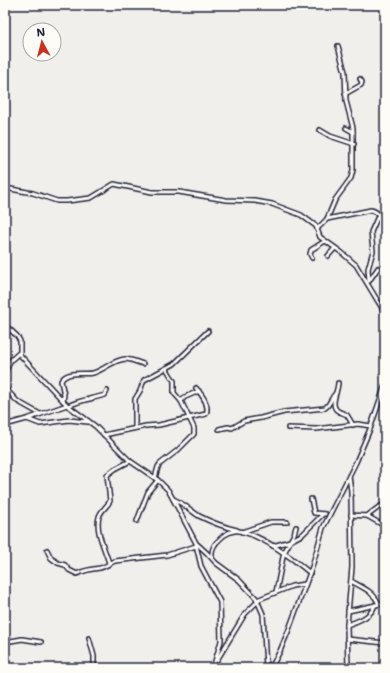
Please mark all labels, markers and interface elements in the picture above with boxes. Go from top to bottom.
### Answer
north arrow [22,22,62,62]
text: N [36,25,46,41]

